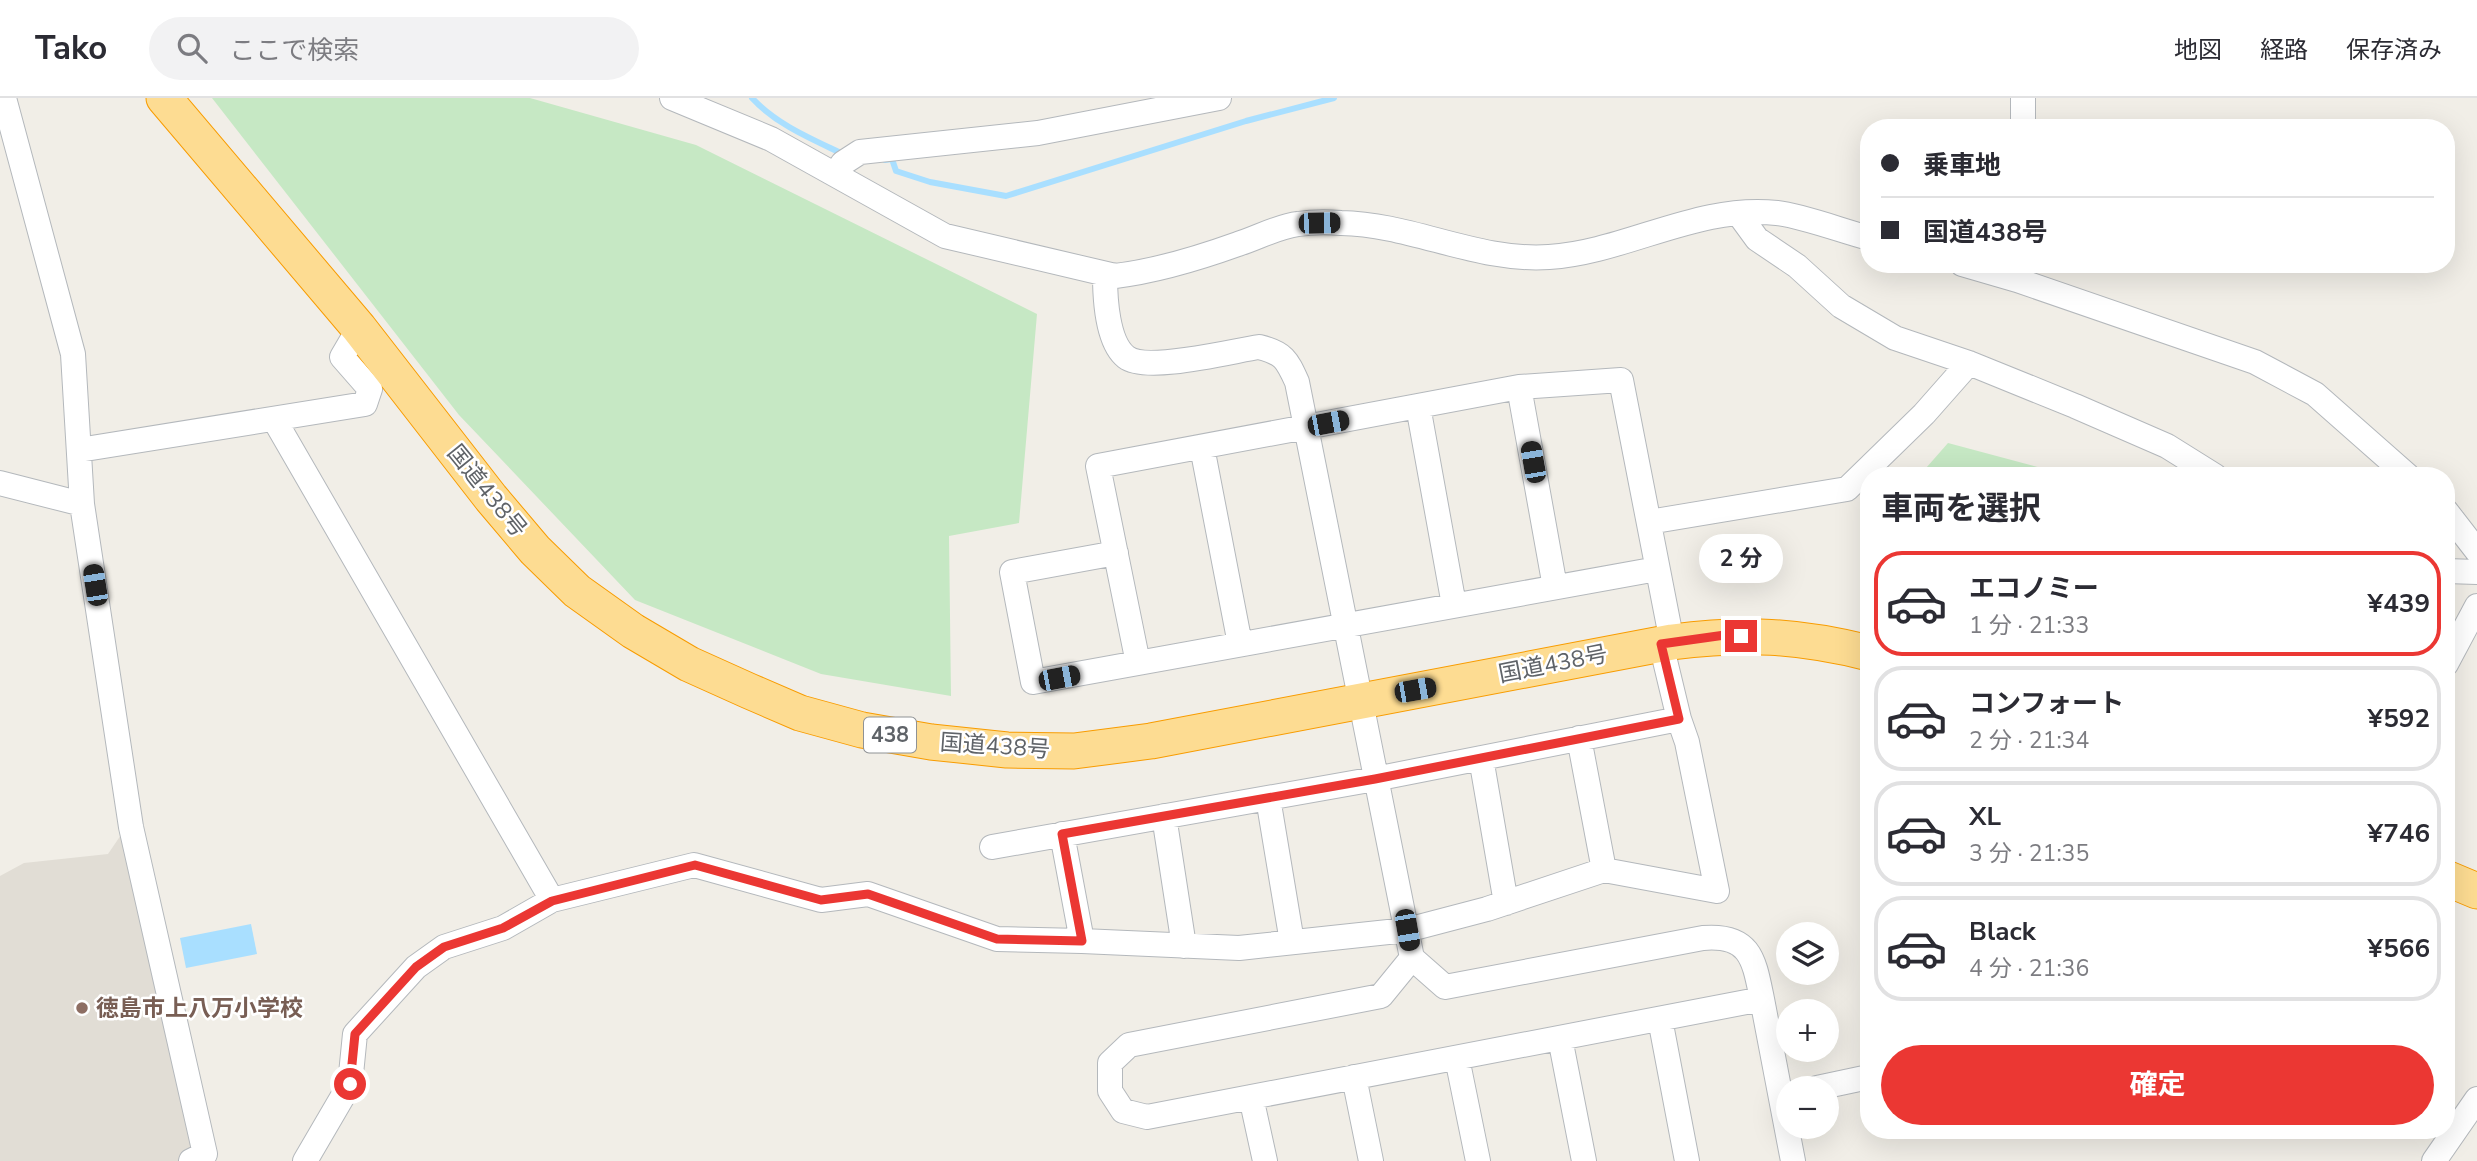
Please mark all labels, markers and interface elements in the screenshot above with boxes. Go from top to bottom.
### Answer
search box [149,17,639,80]
text: Tako [35,26,107,71]
icon: search [173,29,211,67]
text: ここで検索 [229,33,359,68]
text: 地図 [2174,34,2222,66]
text: 経路 [2260,34,2308,66]
text: 保存済み [2346,34,2442,66]
text: 乗車地 [1923,148,2001,183]
car [1298,212,1341,234]
text: 国道438号 [1923,215,2048,250]
car [1306,409,1351,437]
street label: 国道438号 [440,438,534,544]
car [1520,439,1547,485]
text: 車両を選択 [1881,487,2041,530]
callout: 2 分 [1699,534,1783,584]
text: 2 分 [1719,543,1763,574]
car [82,563,109,607]
text: エコノミー [1969,571,2099,606]
icon: car [1885,572,1948,635]
text: ¥439 [2368,586,2430,621]
text: 1 分 · 21:33 [1969,610,2089,641]
route end [1725,620,1757,652]
street label: 国道438号 [1496,638,1610,690]
car [1037,664,1082,692]
car [1393,676,1438,704]
text: コンフォート [1969,686,2124,721]
icon: car [1885,687,1948,750]
text: ¥592 [2368,701,2430,736]
road number: 438 [864,718,916,752]
text: 2 分 · 21:34 [1969,725,2089,756]
street label: 国道438号 [939,727,1051,765]
text: XL [1969,799,2001,834]
icon: car [1885,802,1948,865]
text: ¥746 [2368,816,2430,851]
text: 3 分 · 21:35 [1969,838,2089,869]
car [1394,907,1421,953]
text: Black [1969,914,2036,949]
icon: car [1885,917,1948,980]
map controls [1776,922,1839,1139]
button: layers [1776,922,1839,985]
text: ¥566 [2368,931,2430,966]
text: 4 分 · 21:36 [1969,953,2089,984]
place label: 徳島市上八万小学校 [96,993,303,1024]
button: + [1776,999,1839,1062]
marker: 徳島市上八万小学校 [74,1000,90,1016]
button: 確定 [1881,1045,2434,1125]
route start [334,1068,366,1100]
button: − [1776,1076,1839,1139]

